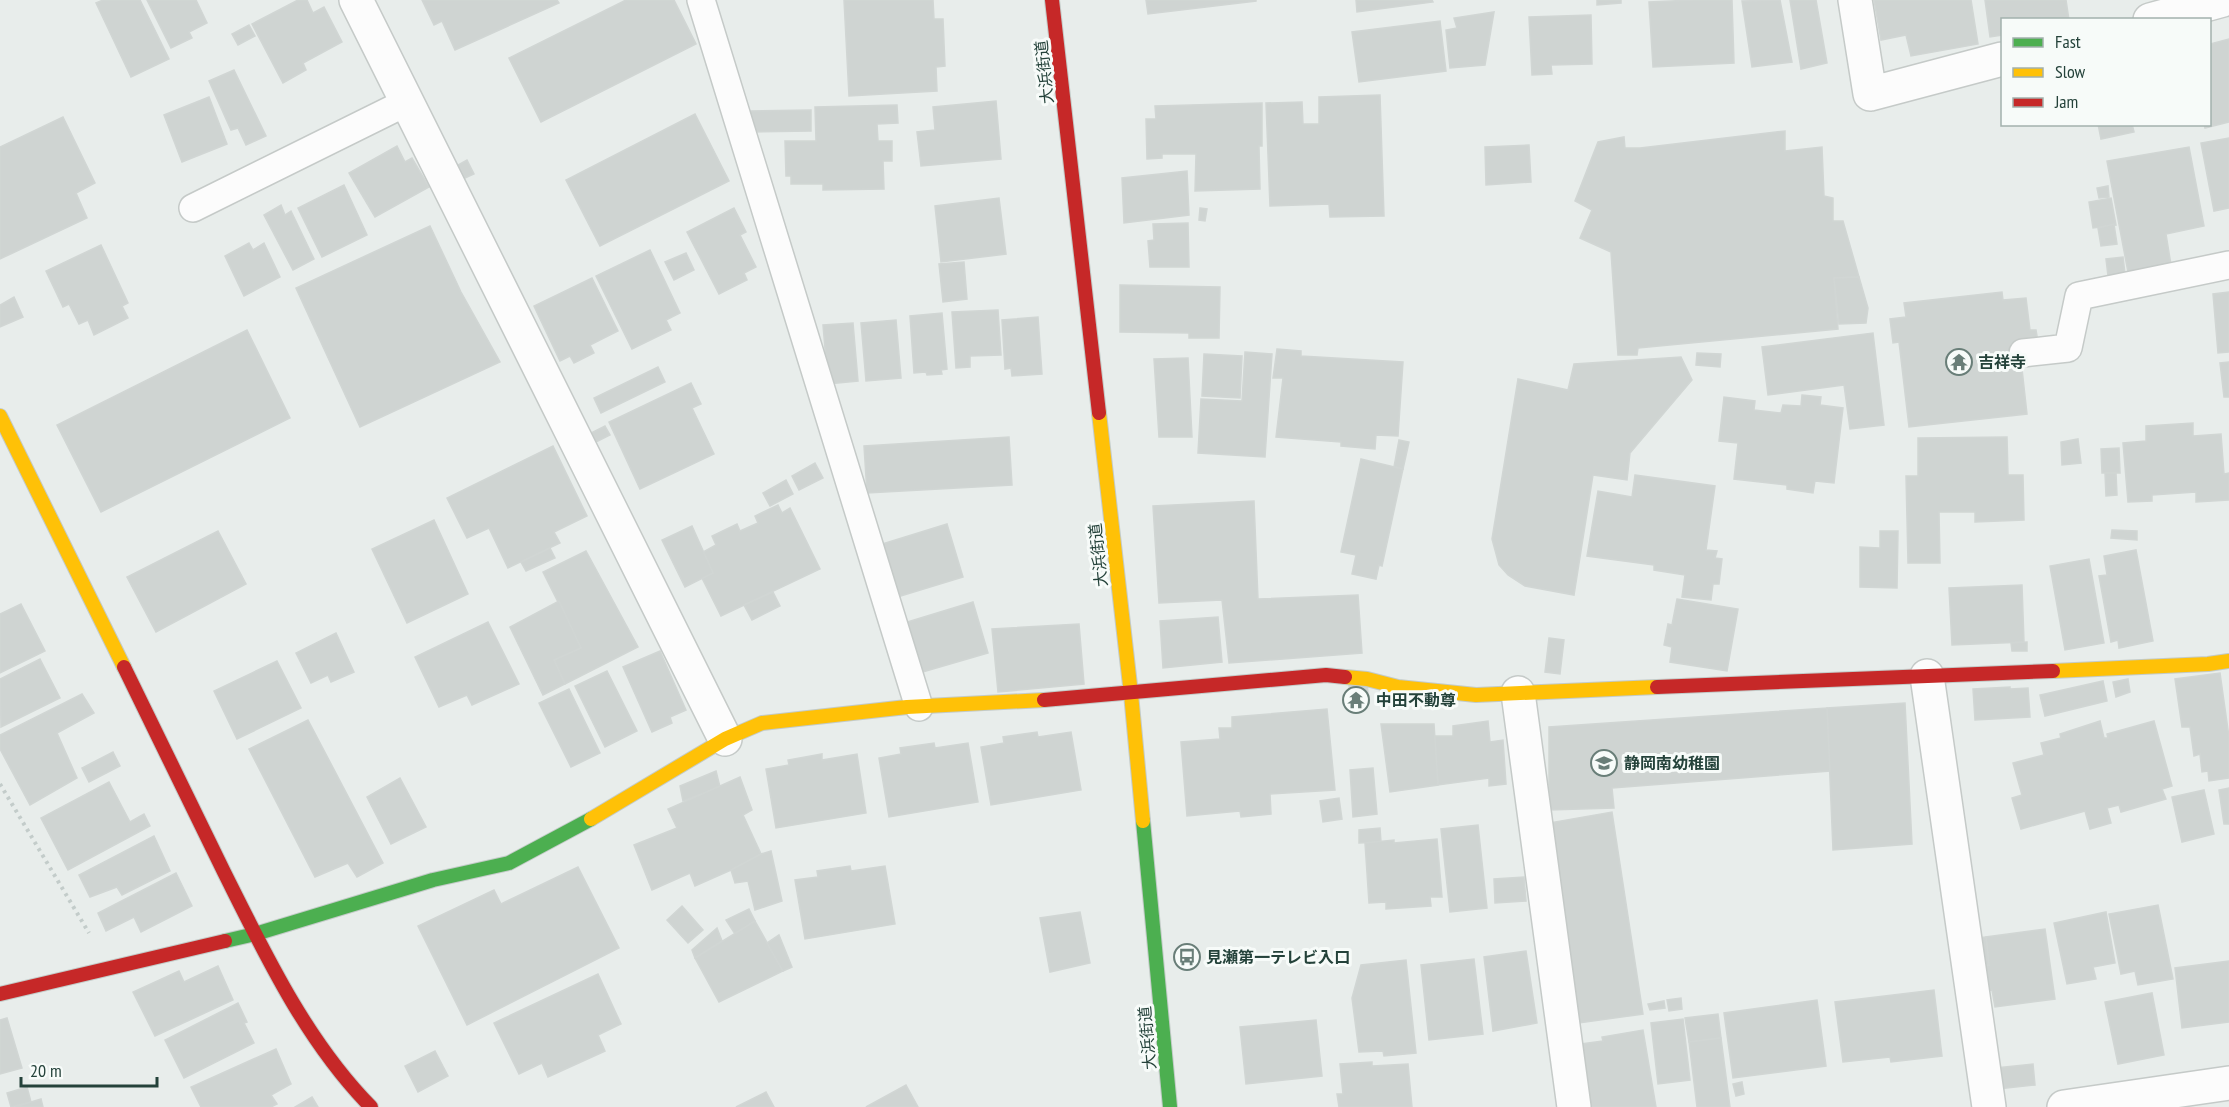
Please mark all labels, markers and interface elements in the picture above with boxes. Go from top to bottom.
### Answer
legend [2001,18,2211,126]
text: Fast [2055,30,2081,53]
street label: 大浜街道 [1031,39,1057,105]
text: Slow [2055,60,2086,83]
text: Jam [2054,90,2078,113]
temple icon: 吉祥寺 [1944,347,1974,377]
place label: 吉祥寺 [1978,352,2026,372]
street label: 大浜街道 [1085,522,1111,588]
temple icon: 中田不動尊 [1341,685,1371,715]
place label: 中田不動尊 [1376,690,1456,710]
school or university icon: 静岡南幼稚園 [1589,748,1619,778]
place label: 静岡南幼稚園 [1624,753,1720,773]
bus stop icon: 見瀬第一テレビ入口 [1172,942,1202,972]
place label: 見瀬第一テレビ入口 [1206,947,1350,967]
street label: 大浜街道 [1134,1005,1160,1071]
scale bar [21,1050,158,1088]
text: 20 m [30,1059,62,1082]

